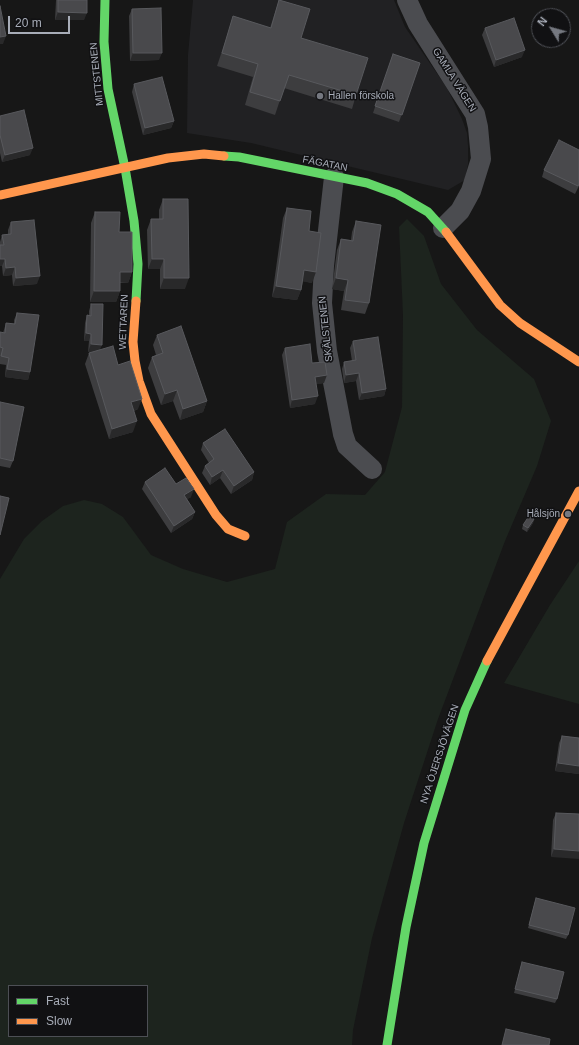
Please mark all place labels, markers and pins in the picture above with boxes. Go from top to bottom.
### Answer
place label: Hallen förskola [328,90,394,102]
marker: Hallen förskola [315,91,325,101]
place label: Hålsjön [527,508,560,520]
marker: Hålsjön [563,509,573,519]

